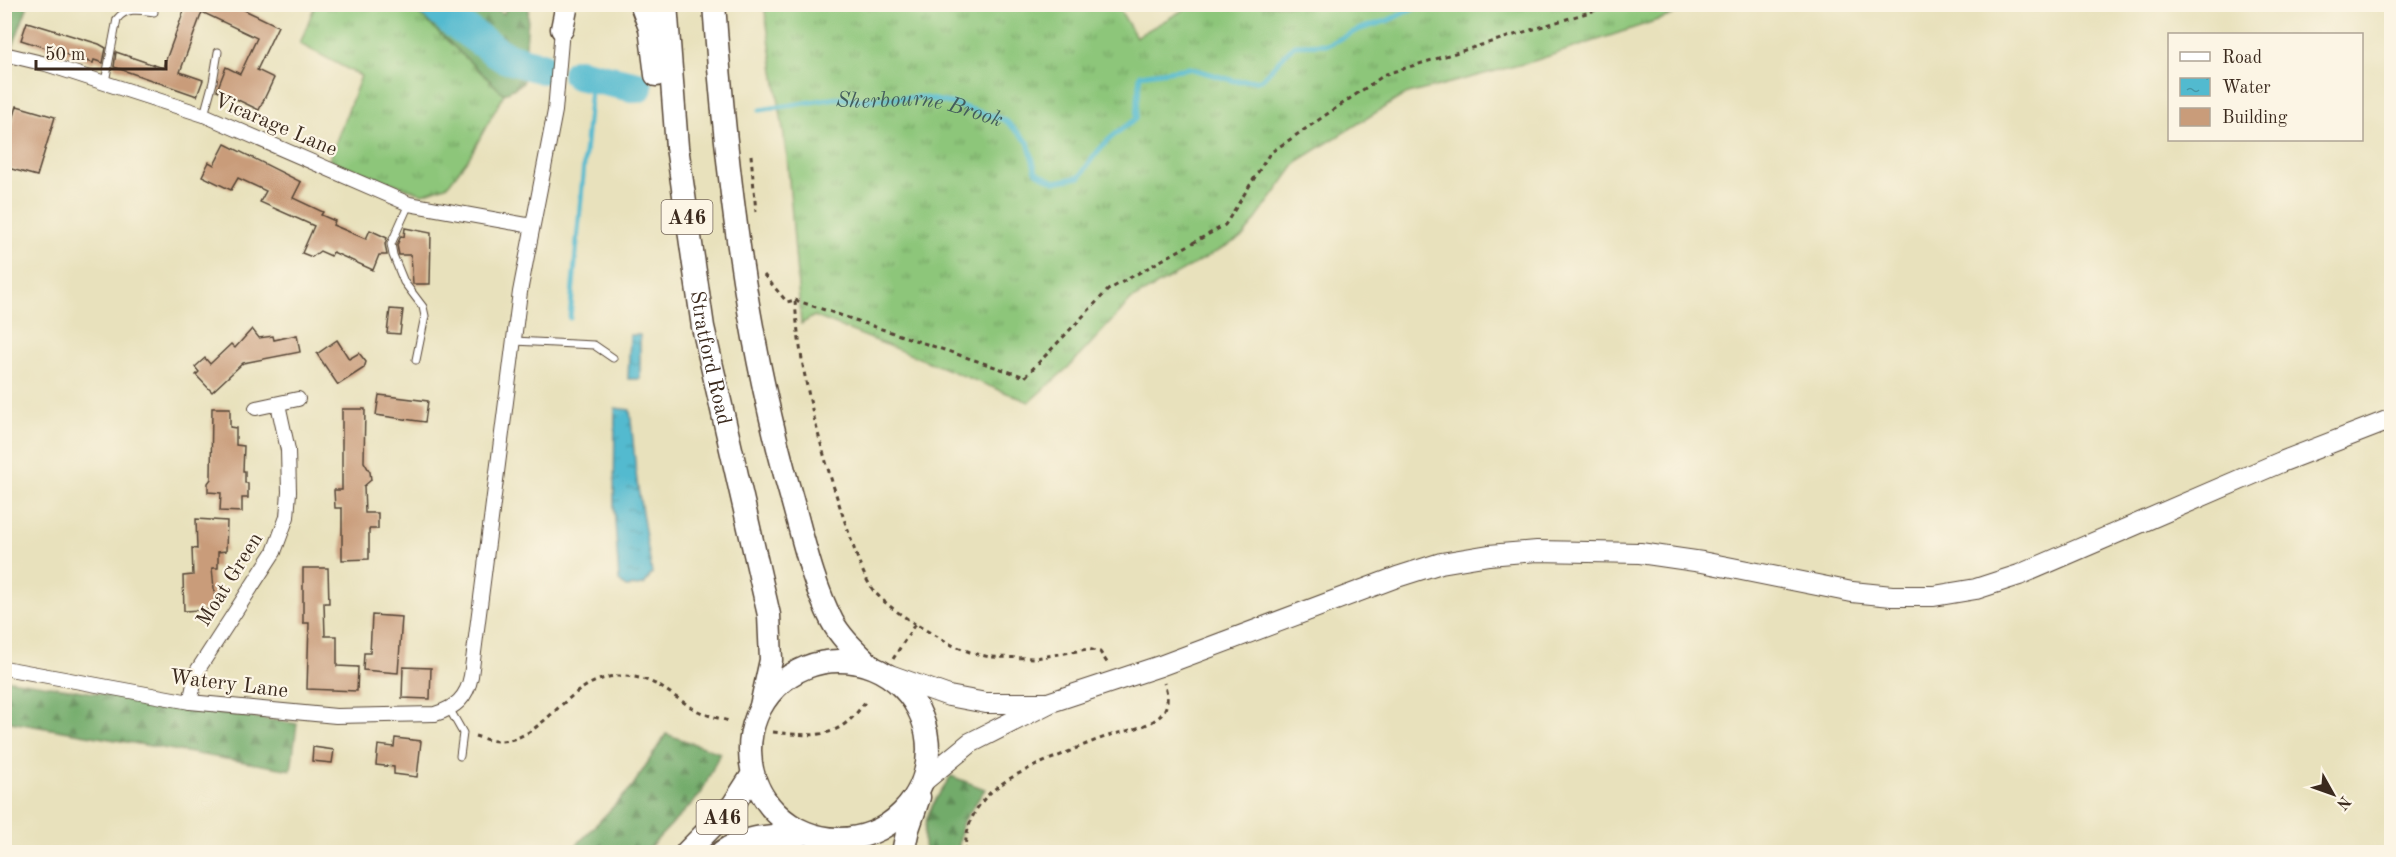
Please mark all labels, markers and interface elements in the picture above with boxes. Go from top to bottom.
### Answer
scale bar [36,33,166,71]
legend [2168,33,2363,141]
text: 50 m [45,46,85,64]
text: Road [2222,49,2262,67]
text: Water [2222,79,2271,97]
water label: Sherbourne Brook [835,88,1006,132]
street label: Vicarage Lane [211,90,340,161]
text: Building [2222,109,2288,127]
road number: A46 [662,200,712,234]
street label: Stratford Road [686,290,734,427]
street label: Moat Green [193,529,267,630]
street label: Watery Lane [168,667,289,702]
north arrow [2303,764,2363,824]
text: N [2332,793,2353,813]
road number: A46 [696,800,748,834]

